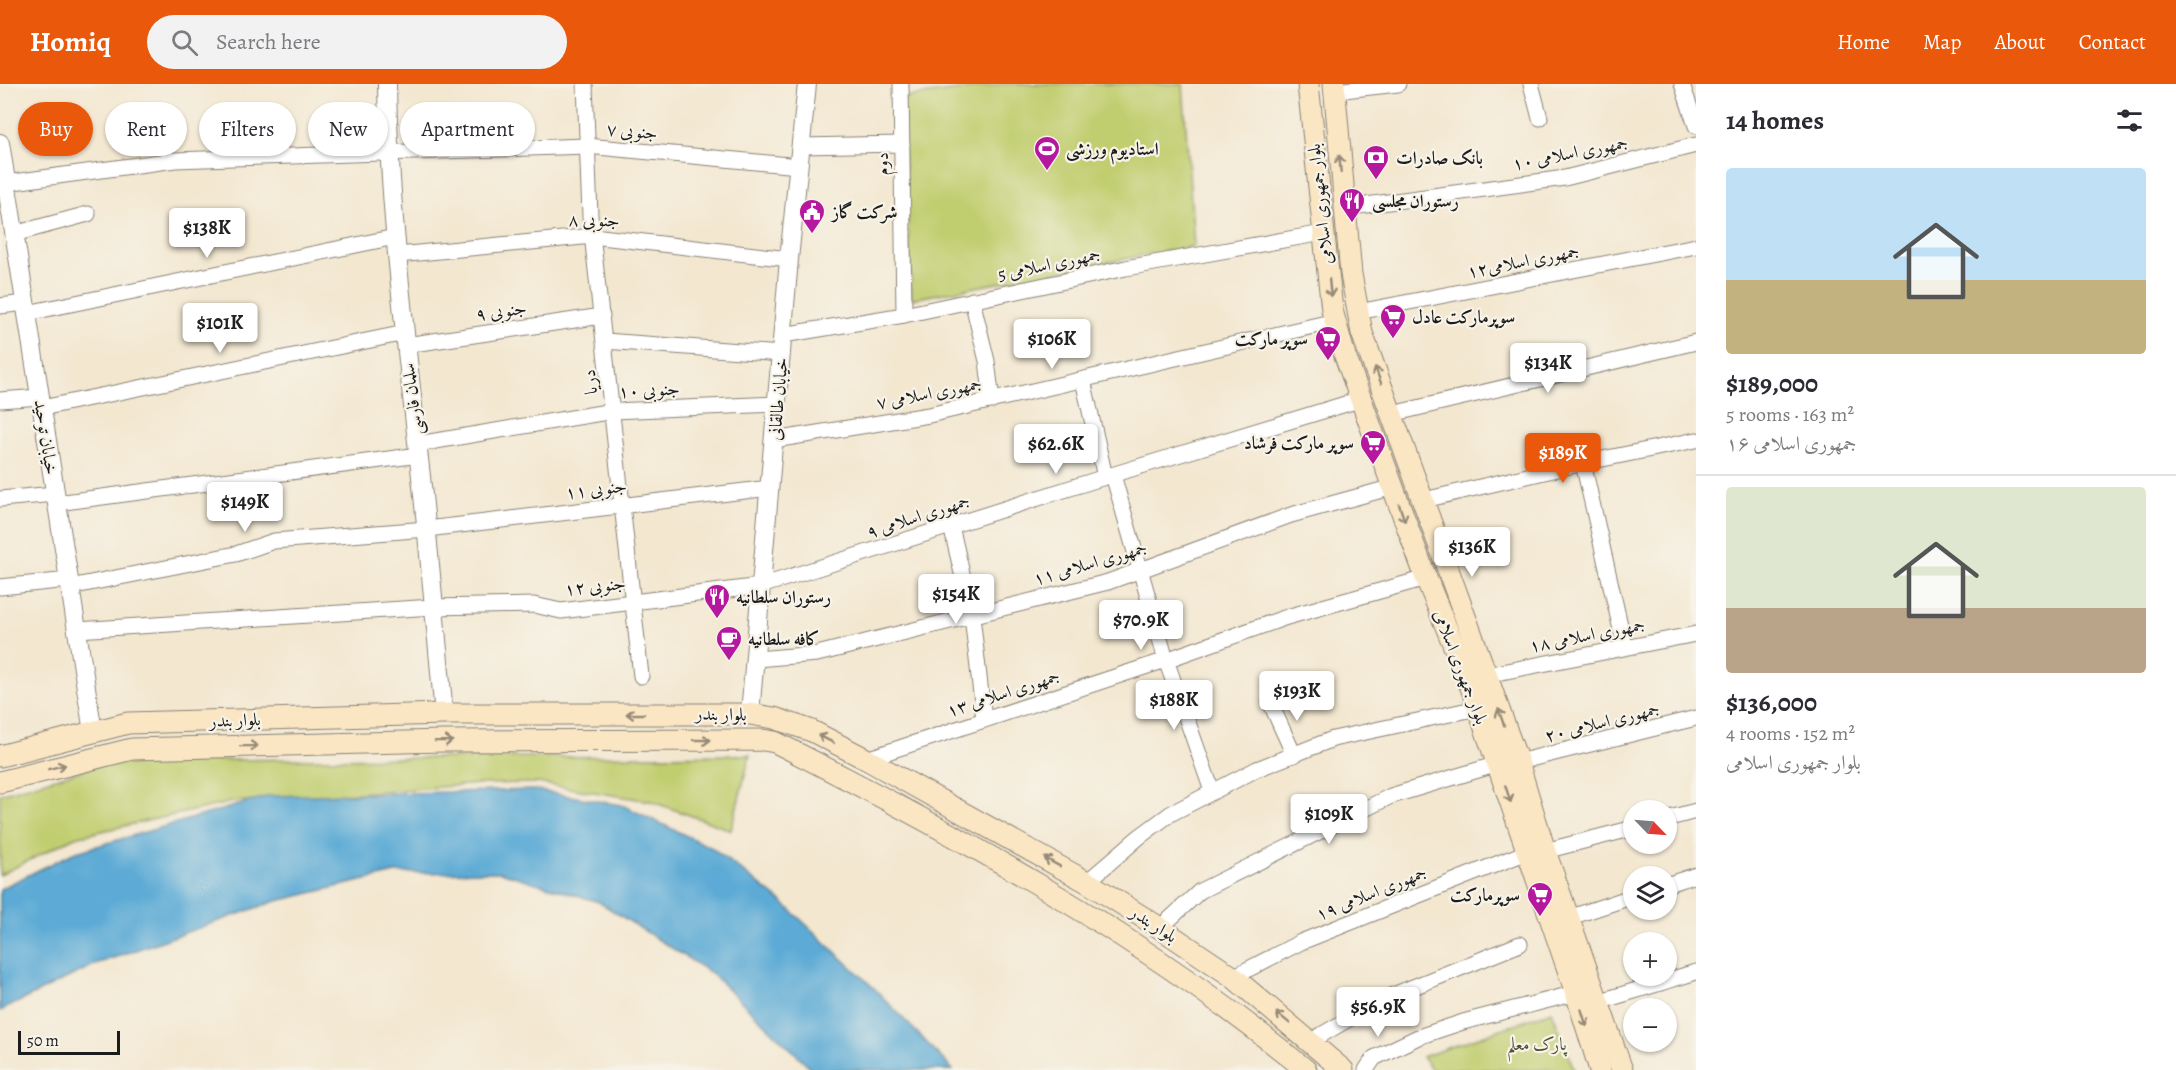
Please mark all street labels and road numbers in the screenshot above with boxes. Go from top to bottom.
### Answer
street label: ۷ جنوبی [605,117,659,146]
street label: جمهوری اسلامی ۱۰ [1510,130,1630,176]
street label: بلوار جمهوری اسلامی [1302,142,1338,266]
street label: دوم [870,152,898,176]
street label: ۸ جنوبی [568,208,620,233]
street label: جمهوری اسلامی۱۲ [1465,238,1581,284]
street label: جمهوری اسلامی 5 [996,241,1102,287]
street label: ۹ جنوبی [474,296,528,327]
street label: خیابان طالقانی [762,356,794,442]
street label: سلمان فارسی [396,361,429,436]
street label: دریا [577,368,603,396]
street label: جمهوری اسلامی ۷ [874,371,984,415]
street label: ۱۰ جنوبی [618,376,681,405]
street label: خیابان توحید [28,398,64,476]
street label: ۱۱ جنوبی [564,473,628,506]
street label: جمهوری اسلامی ۹ [863,488,973,544]
street label: جمهوری اسلامی ۱۱ [1030,535,1150,591]
street label: ۱۲ جنوبی [563,571,627,602]
street label: بلوار جمهوری اسلامی [1428,606,1494,728]
street label: جمهوری اسلامی ۱۸ [1527,612,1647,658]
street label: جمهوری اسلامی ۱۳ [943,663,1063,723]
street label: جمهوری اسلامی ۲۰ [1542,696,1662,748]
street label: بلوار بندر [693,702,747,726]
street label: بلوار بندر [207,707,261,733]
street label: جمهوری اسلامی ۱۹ [1312,860,1430,926]
street label: بلوار بندر [1124,899,1182,948]

